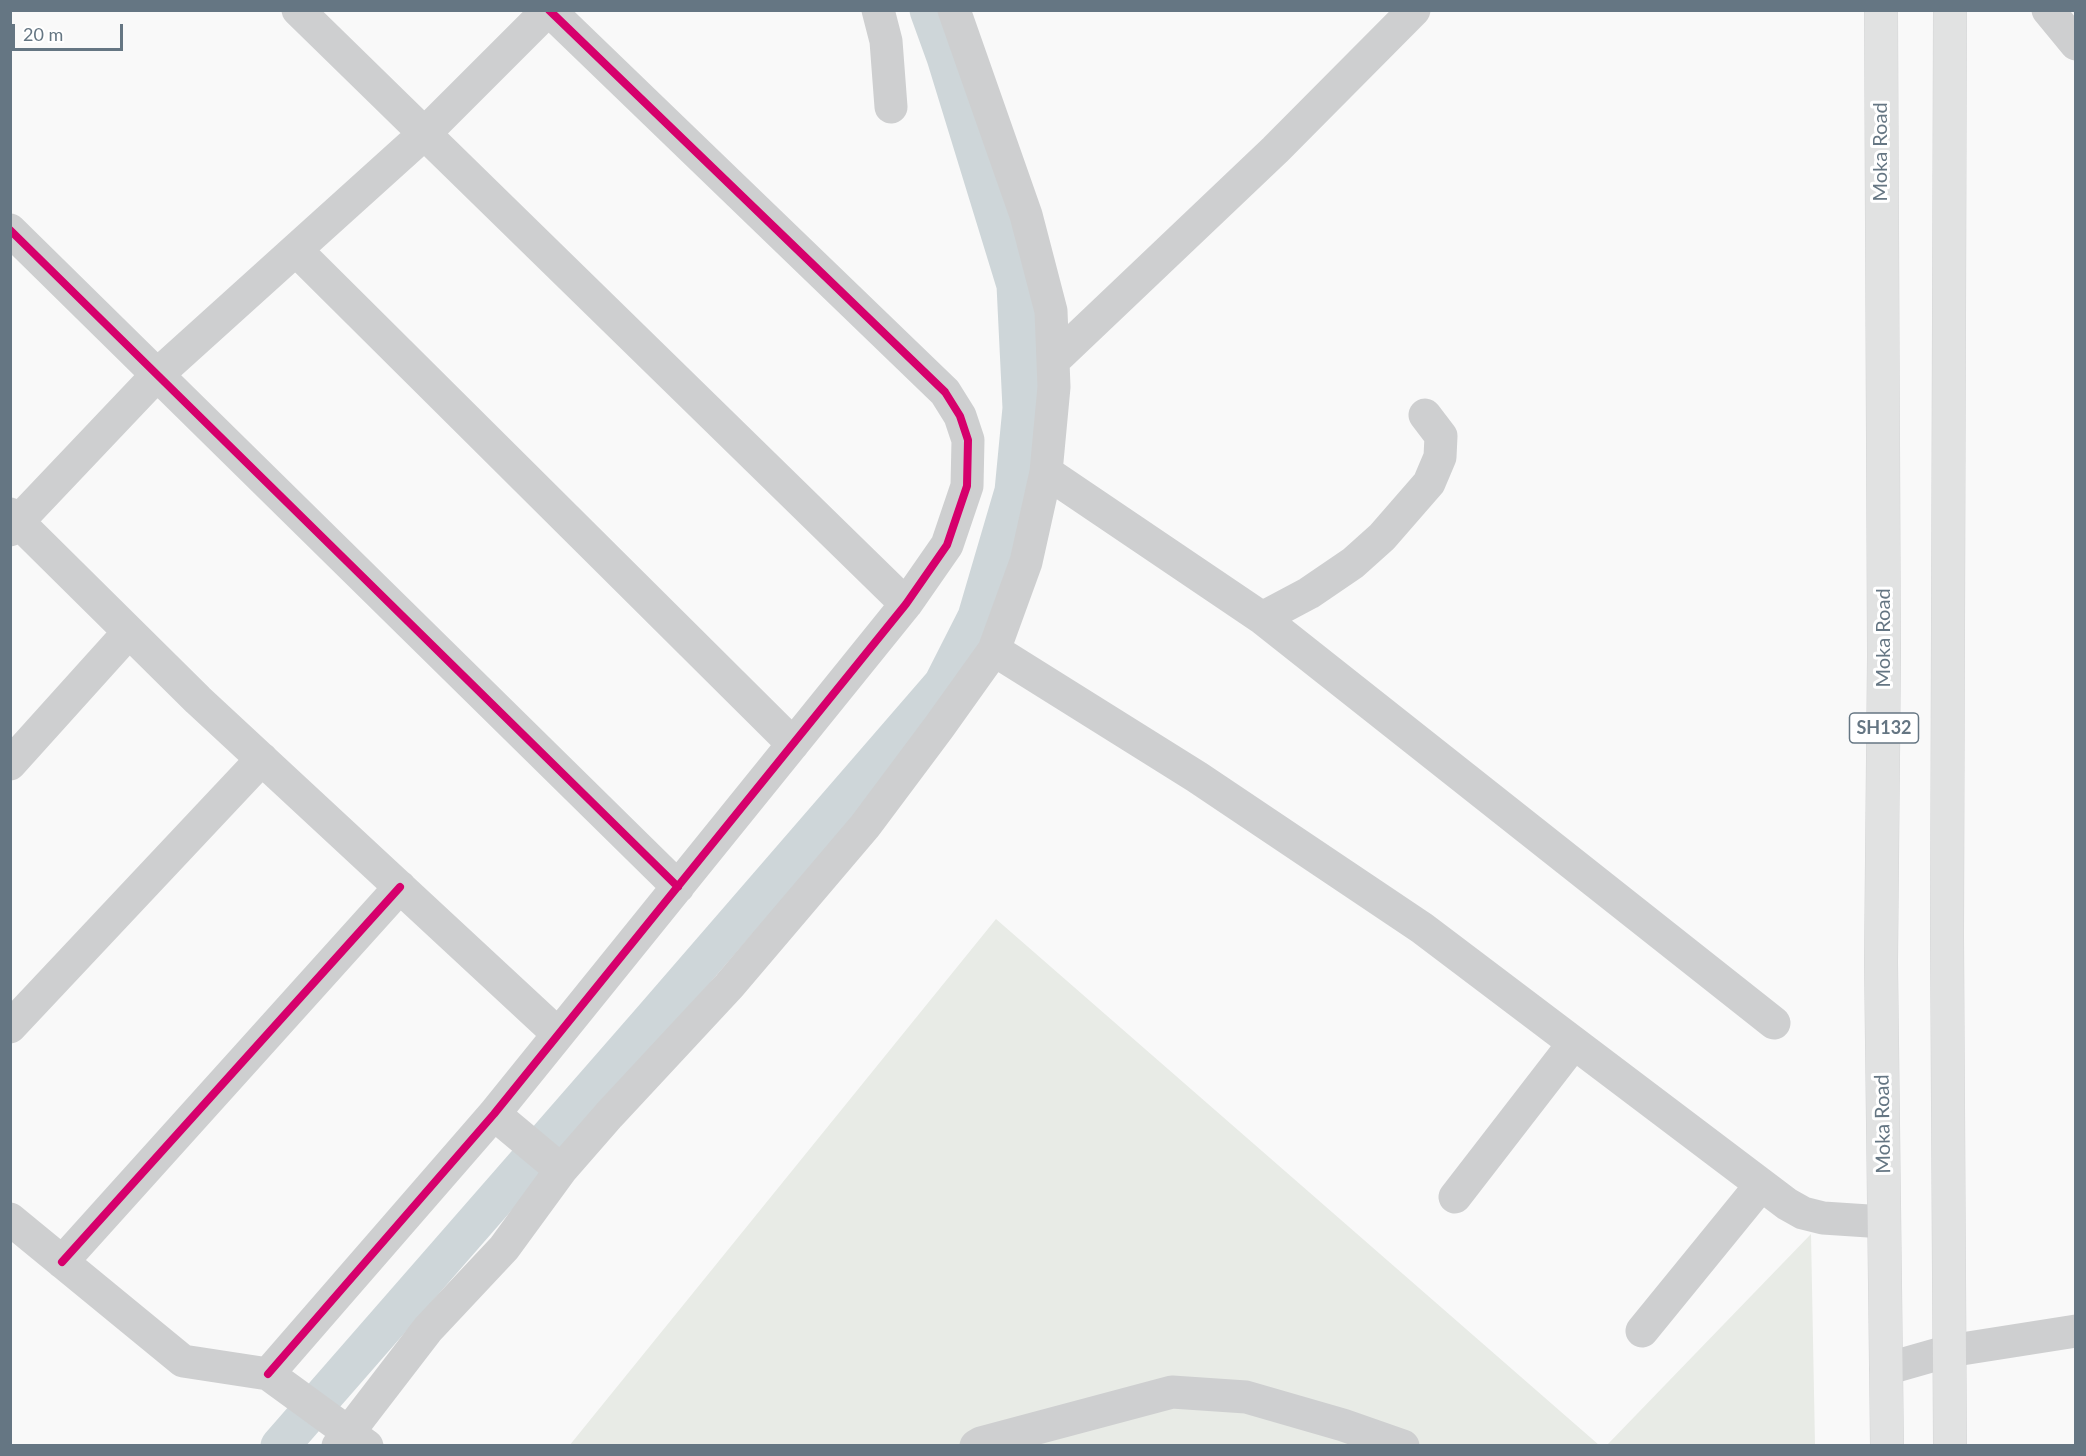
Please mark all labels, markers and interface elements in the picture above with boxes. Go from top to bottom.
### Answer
scale bar [15,12,126,50]
text: 20 m [23,23,63,45]
street label: Moka Road [1869,102,1893,202]
street label: Moka Road [1872,588,1896,688]
road number: SH132 [1850,713,1918,743]
street label: Moka Road [1870,1074,1896,1174]

